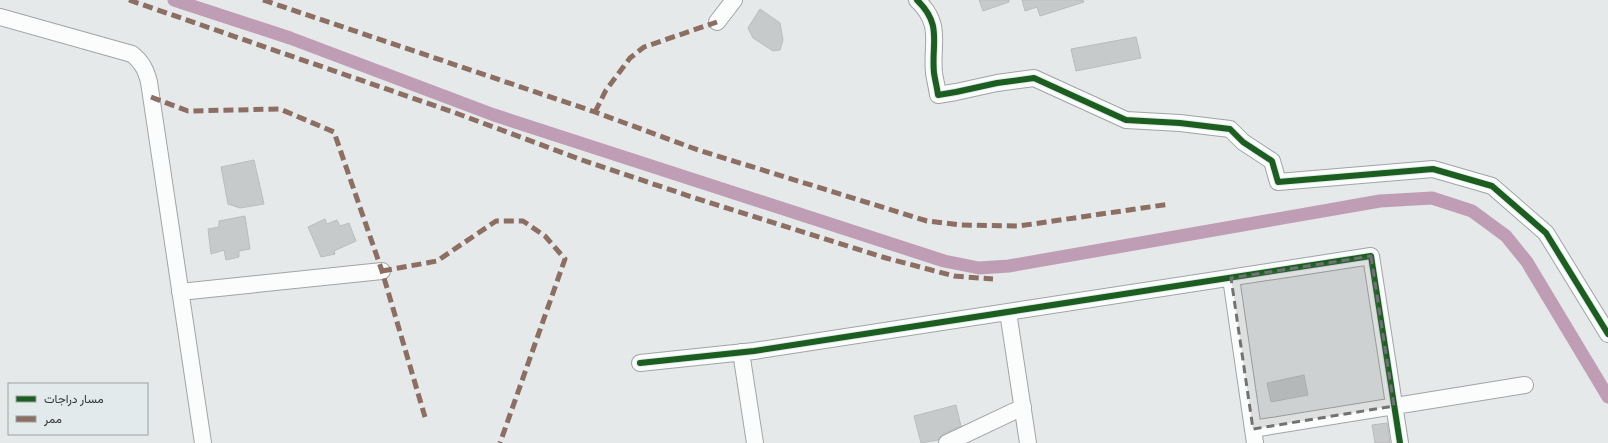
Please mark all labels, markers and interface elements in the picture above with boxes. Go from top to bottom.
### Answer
legend [8,383,148,435]
text: مسار دراجات [44,391,104,407]
text: ممر [43,411,62,427]

